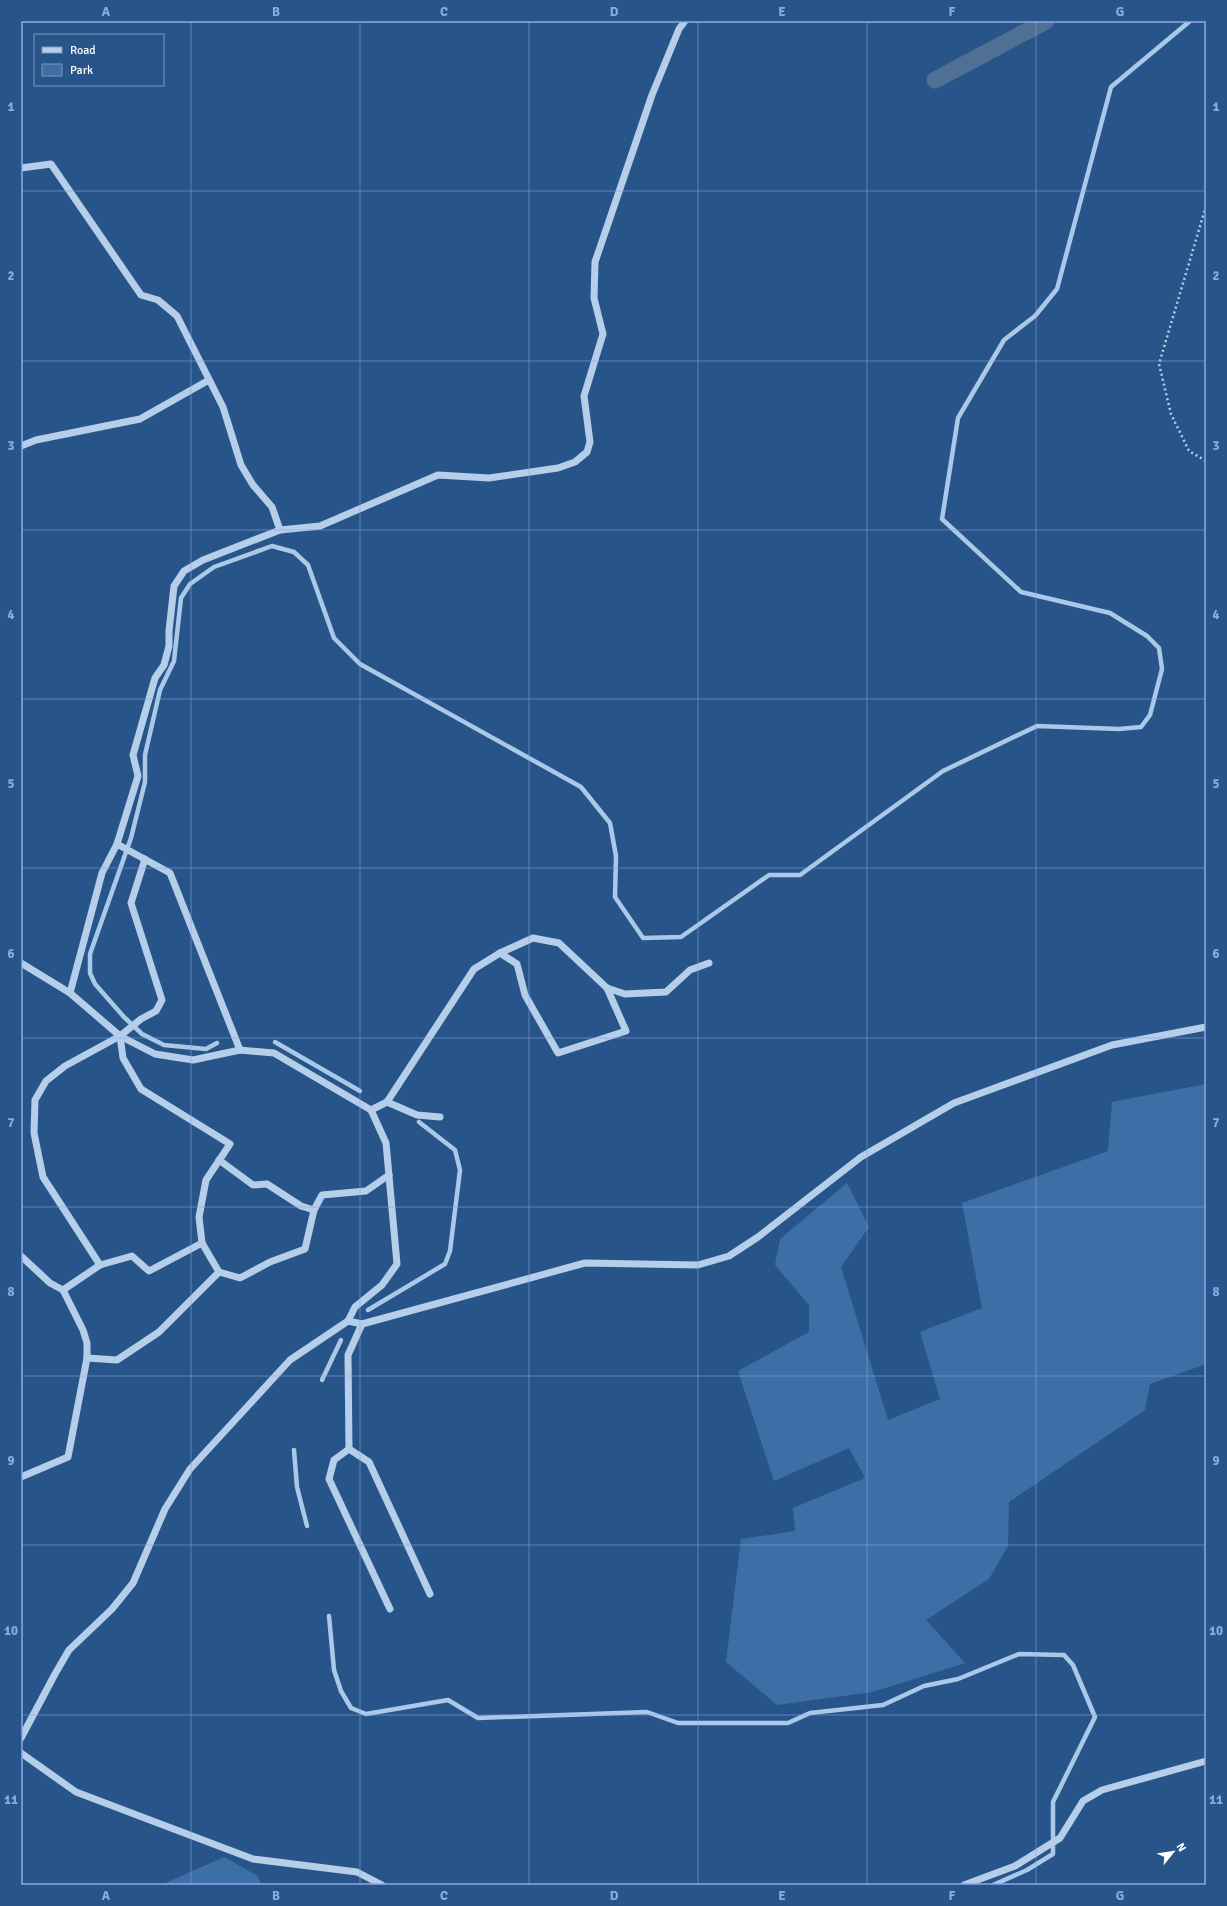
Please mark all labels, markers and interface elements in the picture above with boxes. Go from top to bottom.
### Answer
text: A [102,4,111,20]
text: B [272,4,280,20]
text: C [440,4,448,20]
text: D [610,4,619,20]
text: E [778,4,786,20]
text: F [949,4,956,20]
text: G [1116,4,1124,20]
legend [34,34,164,86]
text: Road [70,43,96,58]
text: Park [70,63,93,78]
text: 1 [7,99,15,115]
text: 1 [1212,99,1220,115]
text: 2 [7,268,15,284]
text: 2 [1212,268,1220,284]
text: 3 [7,438,15,454]
text: 3 [1212,438,1220,454]
text: 4 [7,607,15,623]
text: 4 [1212,607,1220,623]
text: 5 [7,776,15,792]
text: 5 [1212,776,1220,792]
text: 6 [7,946,15,962]
text: 6 [1212,946,1220,962]
text: 7 [7,1115,15,1131]
text: 7 [1212,1115,1220,1131]
text: 8 [7,1284,15,1300]
text: 8 [1212,1284,1220,1300]
text: 9 [7,1453,15,1469]
text: 9 [1212,1453,1220,1469]
text: 10 [4,1623,18,1639]
text: 10 [1209,1623,1223,1639]
text: 11 [4,1792,18,1808]
text: 11 [1209,1792,1223,1808]
north arrow [1153,1832,1193,1872]
text: N [1174,1841,1189,1854]
text: A [102,1888,111,1904]
text: B [272,1888,280,1904]
text: C [440,1888,448,1904]
text: D [610,1888,619,1904]
text: E [778,1888,786,1904]
text: F [949,1888,956,1904]
text: G [1116,1888,1124,1904]

